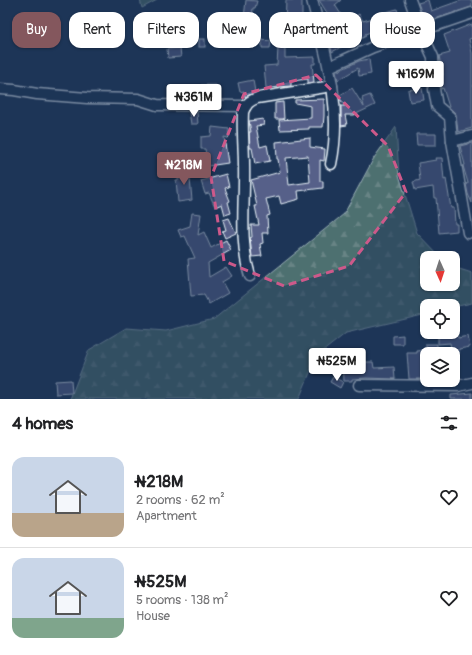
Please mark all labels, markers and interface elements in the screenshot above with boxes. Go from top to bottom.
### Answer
chip: Buy [12,12,61,48]
chip: Rent [69,12,125,48]
chip: Filters [133,12,199,48]
chip: New [207,12,261,48]
chip: Apartment [269,12,362,48]
chip: House [370,12,435,48]
pin: ₦169M [388,61,444,95]
text: ₦169M [398,66,434,82]
pin: ₦361M [166,84,222,118]
text: ₦361M [175,89,213,105]
pin: ₦218M [156,152,212,186]
text: ₦218M [166,157,202,173]
north arrow [420,251,460,291]
map controls [420,251,460,387]
button: locate [420,299,460,339]
button: layers [420,347,460,387]
pin: ₦525M [309,348,365,382]
text: ₦525M [318,353,356,369]
icon: filters [438,412,460,434]
text: 4 homes [12,413,73,434]
text: ₦218M [136,471,183,492]
icon: home [44,473,92,521]
icon: heart [438,486,460,508]
text: 2 rooms · 62 m² [136,492,225,508]
text: Apartment [136,508,197,524]
text: ₦525M [136,571,186,592]
icon: home [44,574,92,622]
icon: heart [438,587,460,609]
text: 5 rooms · 138 m² [136,592,229,608]
text: House [136,608,170,624]

